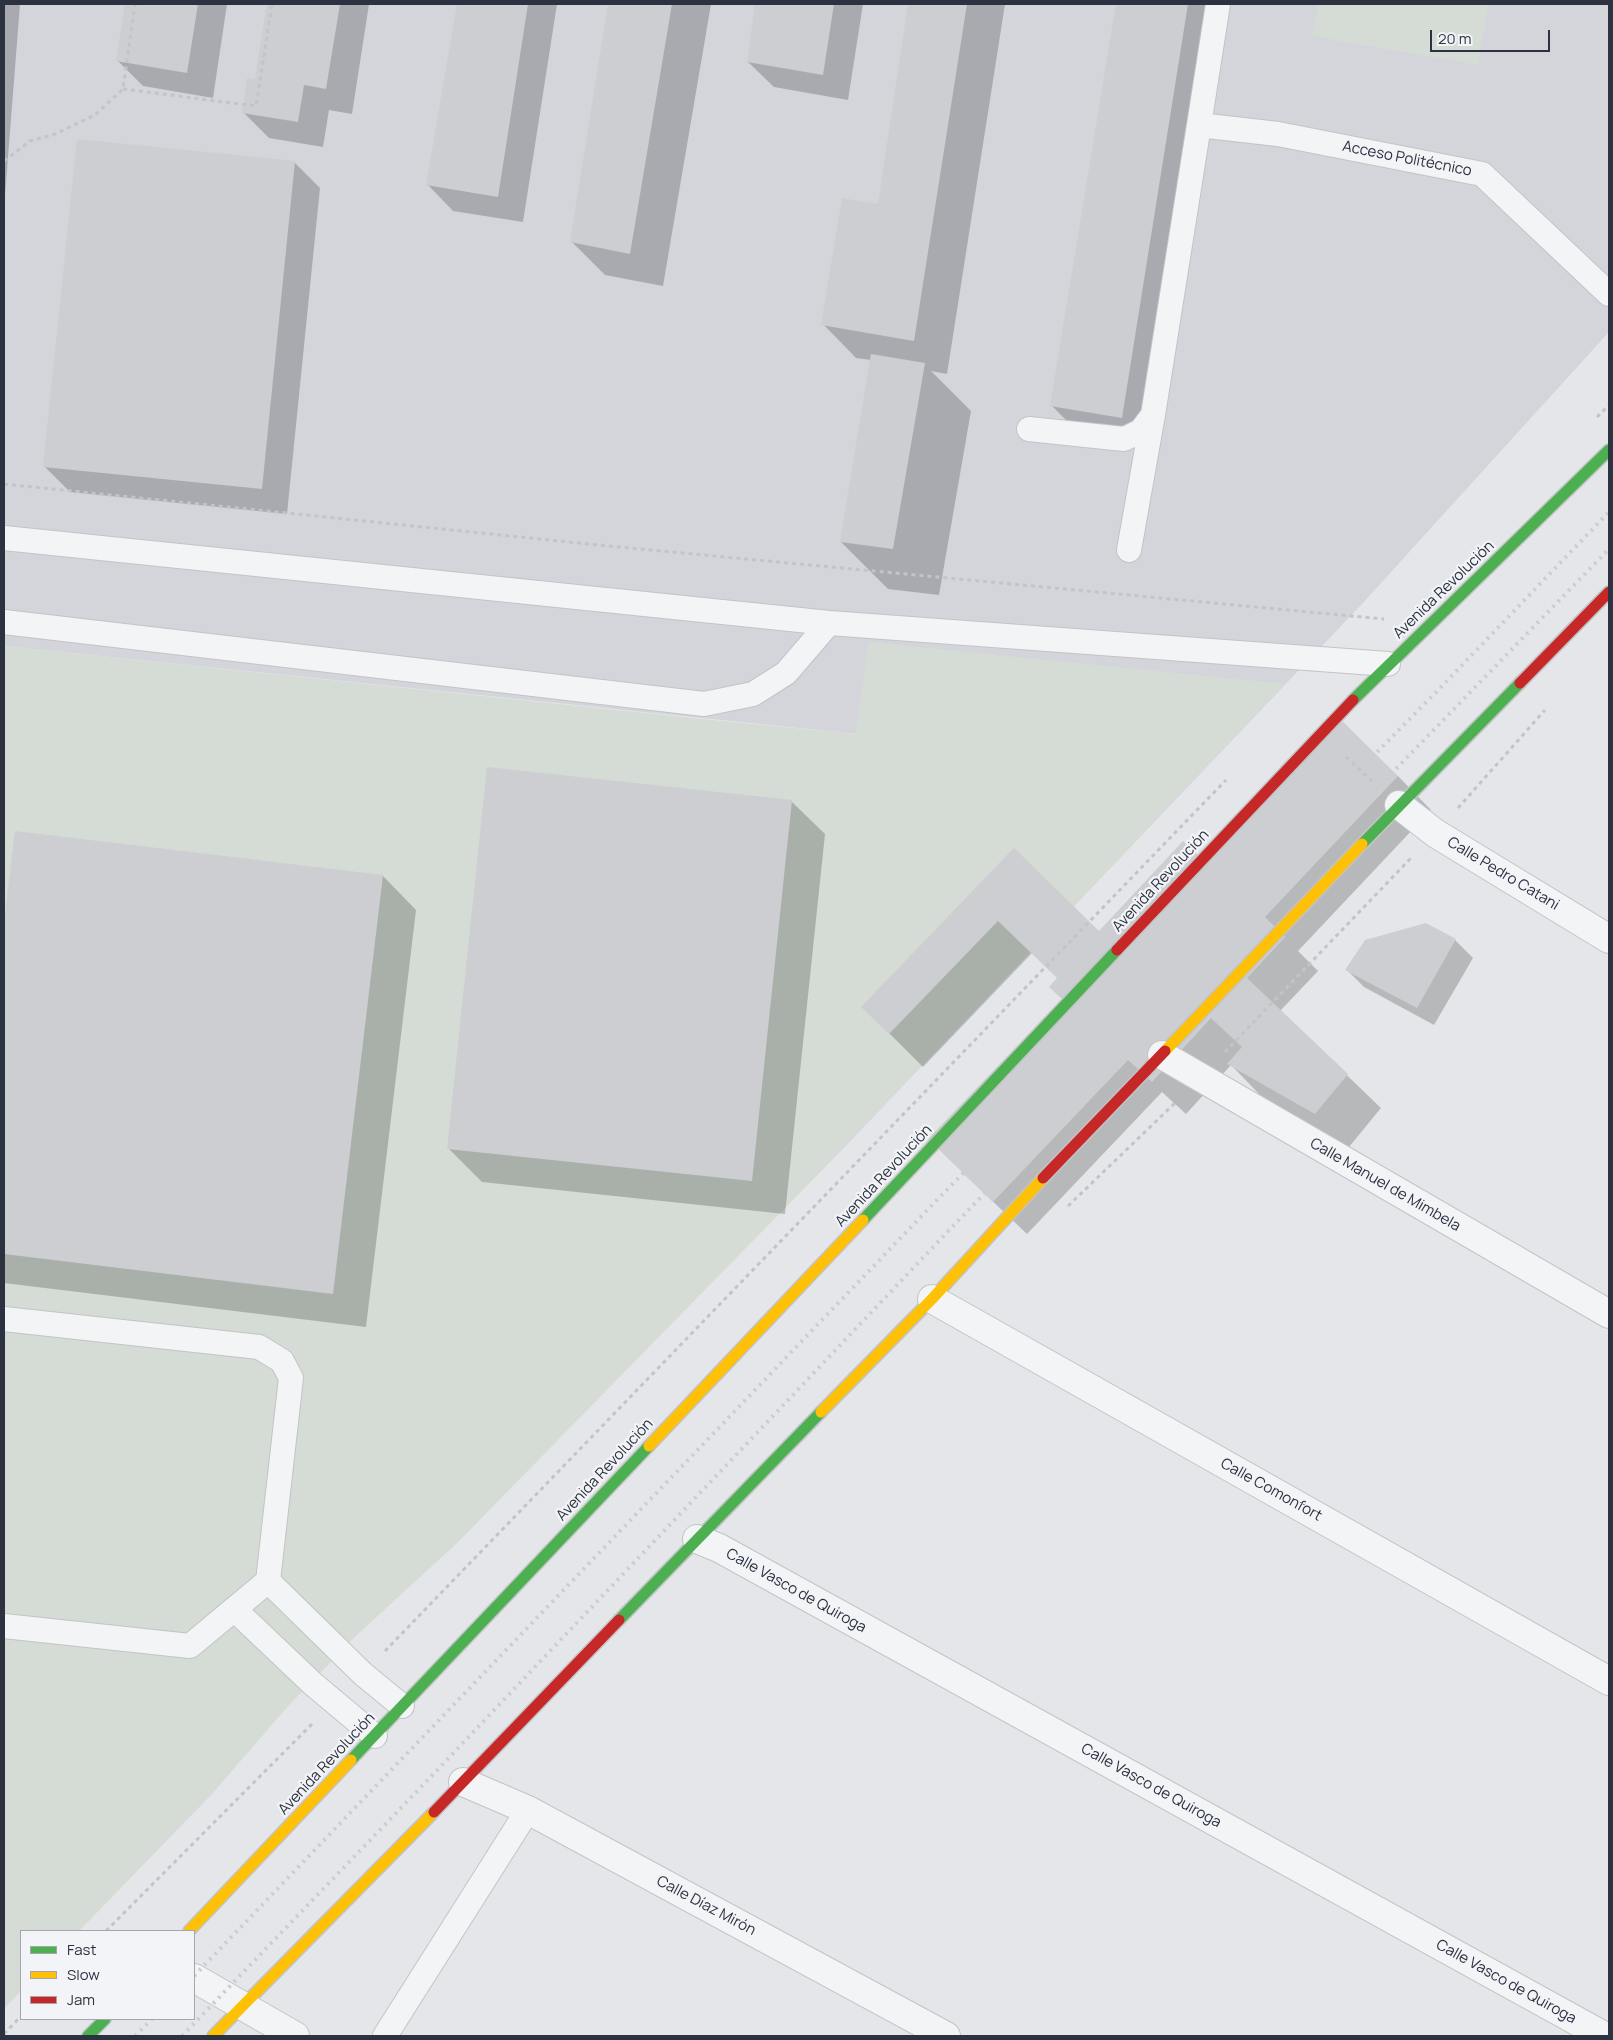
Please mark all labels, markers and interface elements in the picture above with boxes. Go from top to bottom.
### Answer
scale bar [1433,20,1553,52]
text: 20 m [1438,28,1471,49]
street label: Acceso Politécnico [1341,138,1473,180]
street label: Avenida Revolución [1390,537,1498,643]
street label: Avenida Revolución [1109,826,1213,936]
street label: Calle Pedro Catani [1444,833,1562,915]
street label: Avenida Revolución [832,1121,936,1231]
street label: Calle Manuel de Mimbela [1307,1134,1463,1236]
street label: Avenida Revolución [553,1415,657,1525]
street label: Calle Comonfort [1217,1455,1325,1525]
street label: Calle Vasco de Quiroga [723,1545,869,1637]
street label: Avenida Revolución [275,1709,379,1819]
street label: Calle Vasco de Quiroga [1078,1740,1224,1832]
street label: Calle Díaz Mirón [653,1872,759,1940]
legend [20,1930,195,2020]
street label: Calle Vasco de Quiroga [1433,1936,1579,2028]
text: Fast [67,1939,96,1960]
text: Slow [67,1964,100,1985]
text: Jam [67,1989,95,2010]

